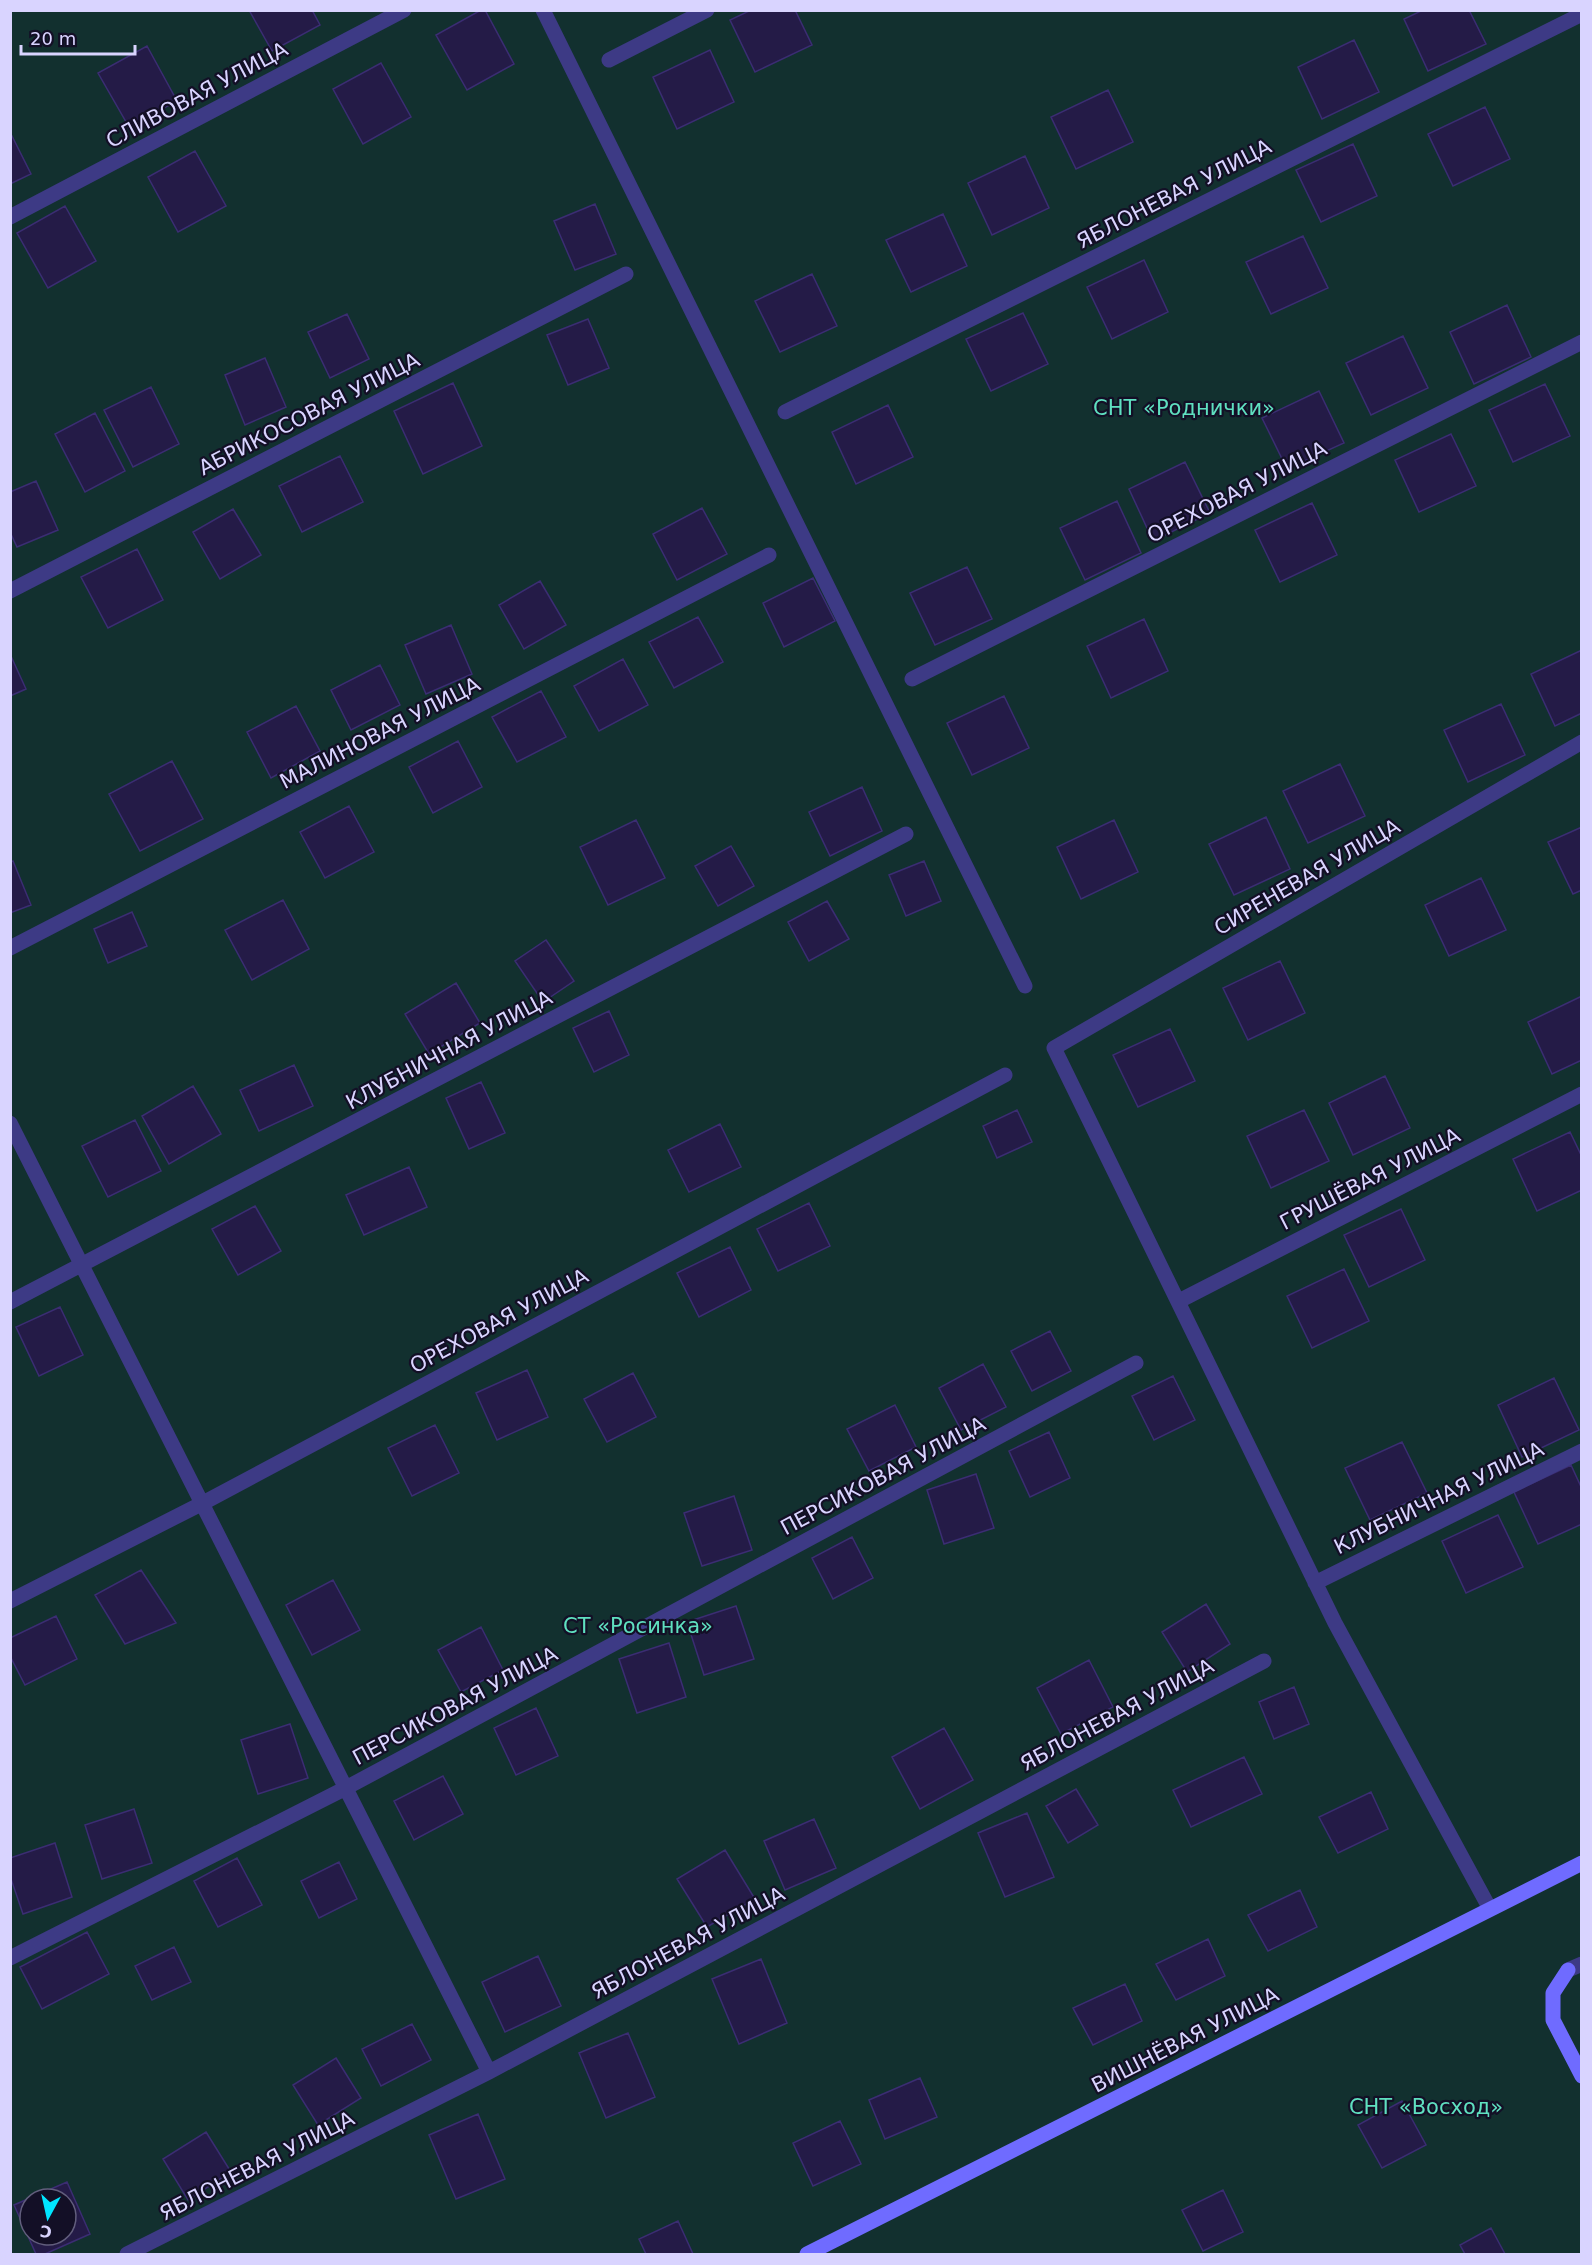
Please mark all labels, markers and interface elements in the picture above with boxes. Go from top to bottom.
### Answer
scale bar [21,18,135,56]
text: 20 m [30,28,76,49]
street label: СЛИВОВАЯ УЛИЦА [102,37,292,153]
street label: ЯБЛОНЕВАЯ УЛИЦА [1073,134,1276,254]
street label: АБРИКОСОВАЯ УЛИЦА [195,347,424,480]
park label: СНТ «Роднички» [1093,396,1275,420]
street label: ОРЕХОВАЯ УЛИЦА [1143,436,1331,548]
street label: МАЛИНОВАЯ УЛИЦА [276,672,485,794]
street label: СИРЕНЕВАЯ УЛИЦА [1210,814,1405,940]
street label: КЛУБНИЧНАЯ УЛИЦА [342,985,557,1115]
street label: ГРУШЁВАЯ УЛИЦА [1275,1122,1465,1235]
street label: ОРЕХОВАЯ УЛИЦА [406,1264,593,1378]
street label: ПЕРСИКОВАЯ УЛИЦА [776,1411,990,1540]
street label: КЛУБНИЧНАЯ УЛИЦА [1330,1436,1548,1559]
park label: СТ «Росинка» [563,1614,713,1638]
street label: ПЕРСИКОВАЯ УЛИЦА [348,1641,562,1770]
street label: ЯБЛОНЕВАЯ УЛИЦА [1016,1654,1218,1776]
street label: ЯБЛОНЕВАЯ УЛИЦА [587,1882,789,2004]
street label: ВИШНЁВАЯ УЛИЦА [1087,1981,1283,2098]
park label: СНТ «Восход» [1349,2095,1503,2119]
street label: ЯБЛОНЕВАЯ УЛИЦА [156,2106,359,2226]
north arrow [18,2187,78,2247]
text: С [39,2221,53,2242]

